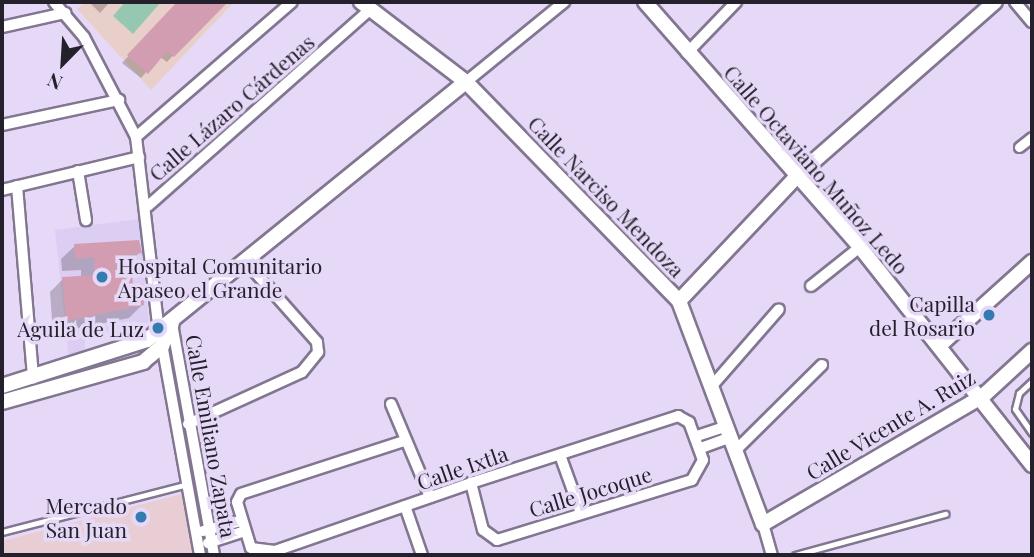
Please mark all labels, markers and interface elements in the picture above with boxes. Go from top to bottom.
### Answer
north arrow [28,28,98,98]
street label: Calle Lázaro Cárdenas [143,28,319,186]
street label: Calle Octaviano Muñoz Ledo [719,59,915,279]
text: N [43,68,66,97]
street label: Calle Narciso Mendoza [524,110,690,282]
place label: Hospital Comunitario Apaseo el Grande [118,252,322,302]
marker: Hospital Comunitario Apaseo el Grande [92,267,112,287]
place label: Capilla del Rosario [869,290,975,340]
marker: Capilla del Rosario [981,307,997,323]
place label: Aguila de Luz [17,315,144,341]
marker: Aguila de Luz [150,320,166,336]
street label: Calle Emiliano Zapata [182,333,242,539]
street label: Calle Vicente A. Ruiz [800,363,980,485]
street label: Calle Ixtla [413,440,511,494]
street label: Calle Jocoque [526,460,654,522]
place label: Mercado San Juan [45,492,127,542]
marker: Mercado San Juan [133,509,149,525]

